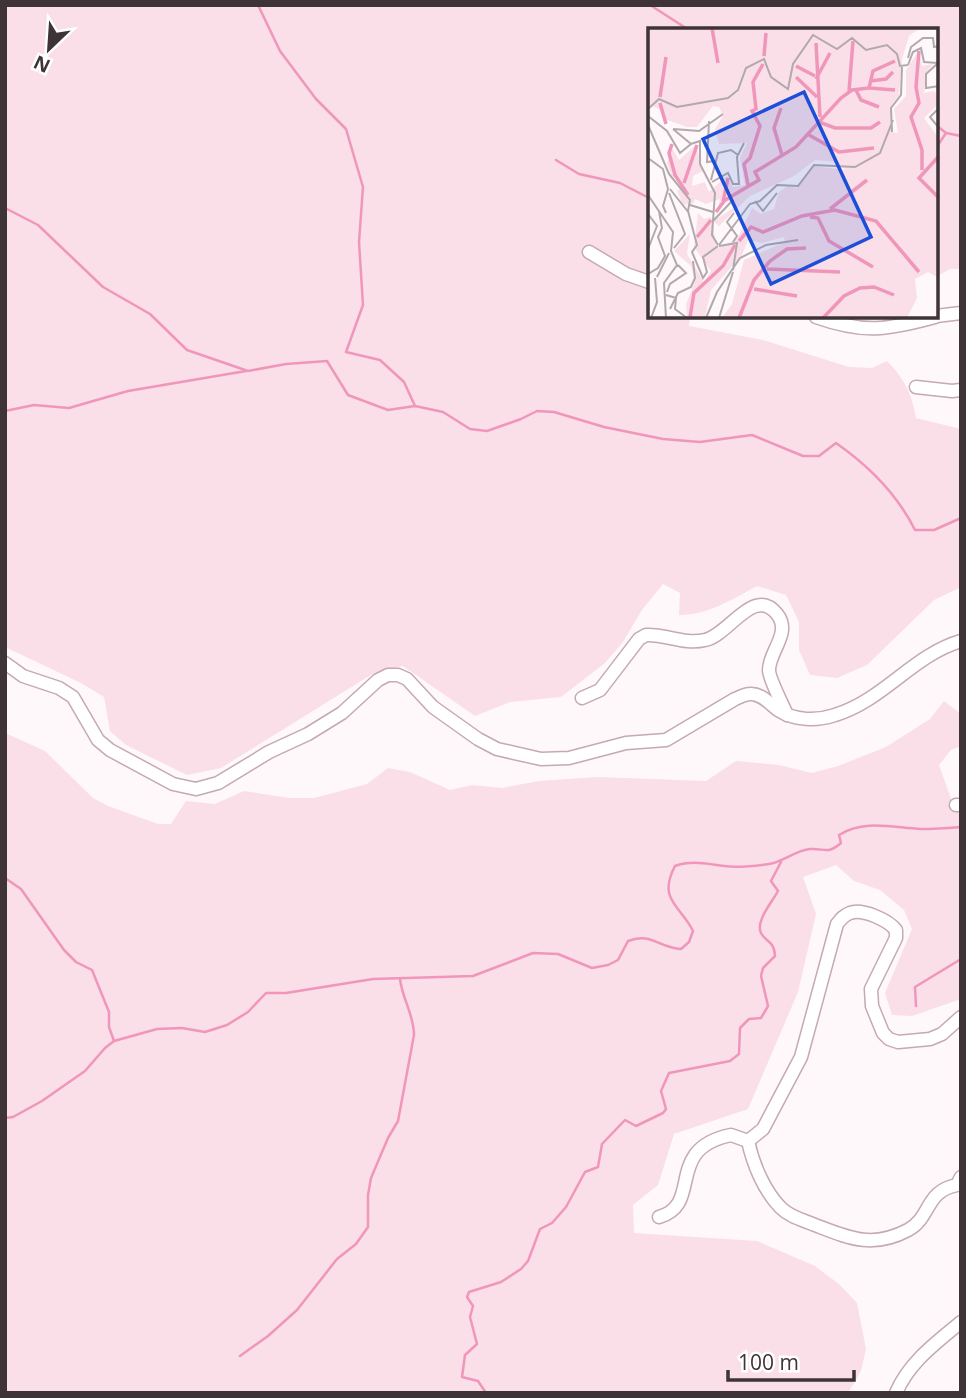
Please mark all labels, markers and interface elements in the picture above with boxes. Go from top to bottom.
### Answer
north arrow [14,14,84,84]
inset map [648,28,938,318]
text: N [29,49,54,79]
scale bar [728,1338,854,1382]
text: 100 m [738,1348,799,1376]

